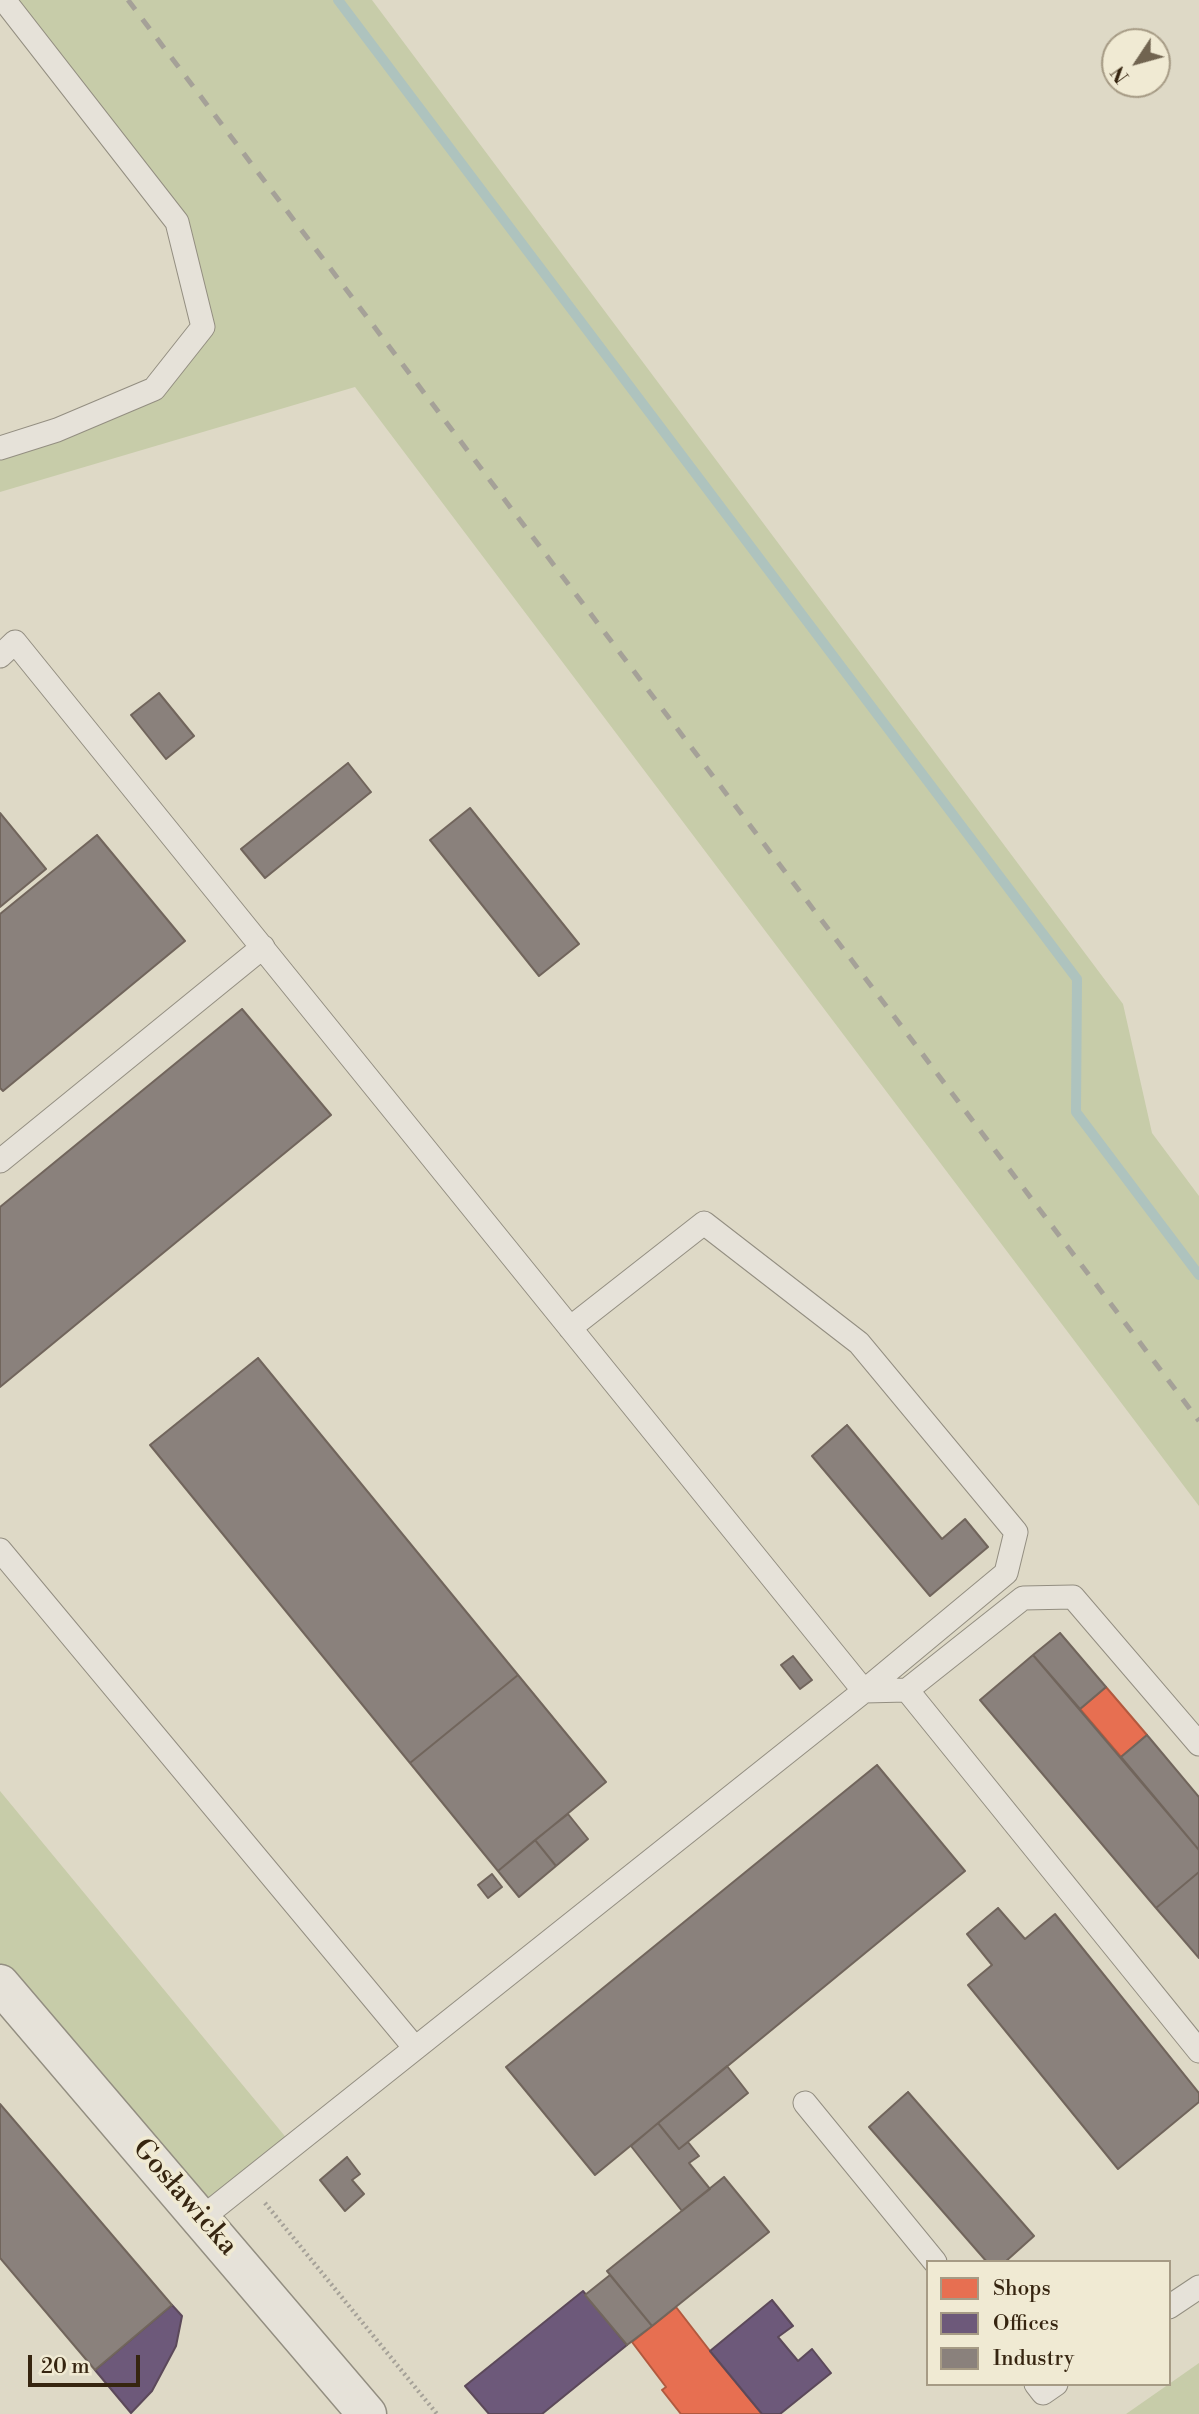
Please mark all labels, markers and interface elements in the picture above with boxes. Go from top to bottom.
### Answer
north arrow [1101,28,1171,98]
text: N [1107,61,1135,87]
street label: Gosławicka [124,2133,244,2263]
legend [926,2260,1171,2386]
text: Shops [993,2276,1051,2302]
text: Offices [993,2311,1059,2337]
scale bar [32,2340,144,2384]
text: Industry [993,2346,1074,2372]
text: 20 m [41,2354,90,2380]

